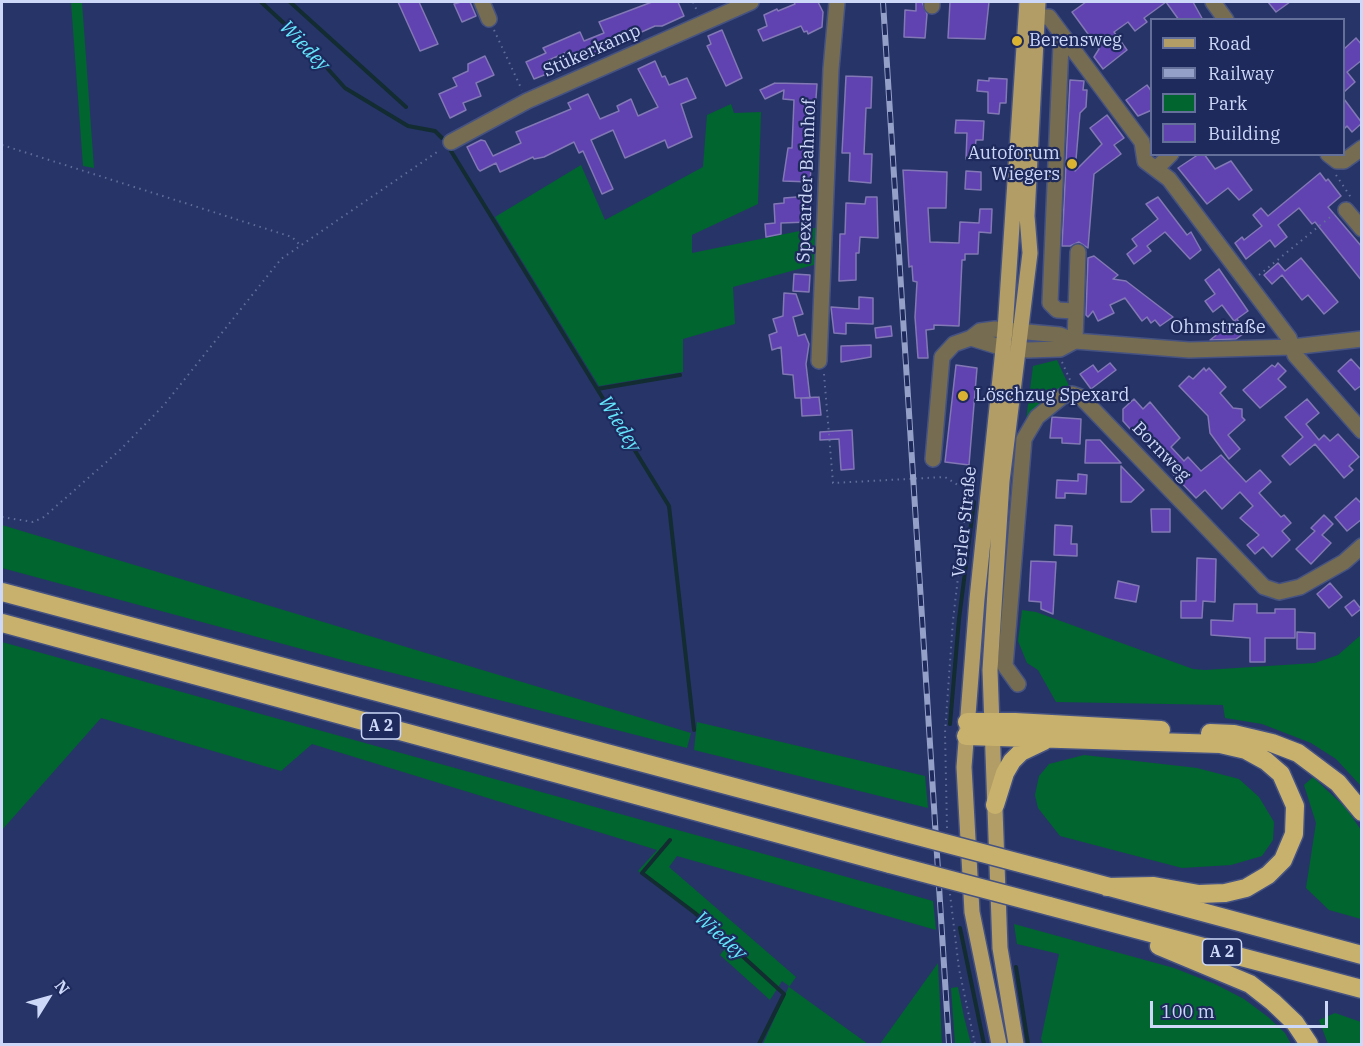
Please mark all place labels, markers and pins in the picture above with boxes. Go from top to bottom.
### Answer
place label: Berensweg [1029,30,1122,52]
marker: Berensweg [1010,34,1024,48]
place label: Autoforum Wiegers [968,143,1060,186]
marker: Autoforum Wiegers [1065,157,1079,171]
place label: Löschzug Spexard [975,385,1129,407]
marker: Löschzug Spexard [956,389,970,403]

